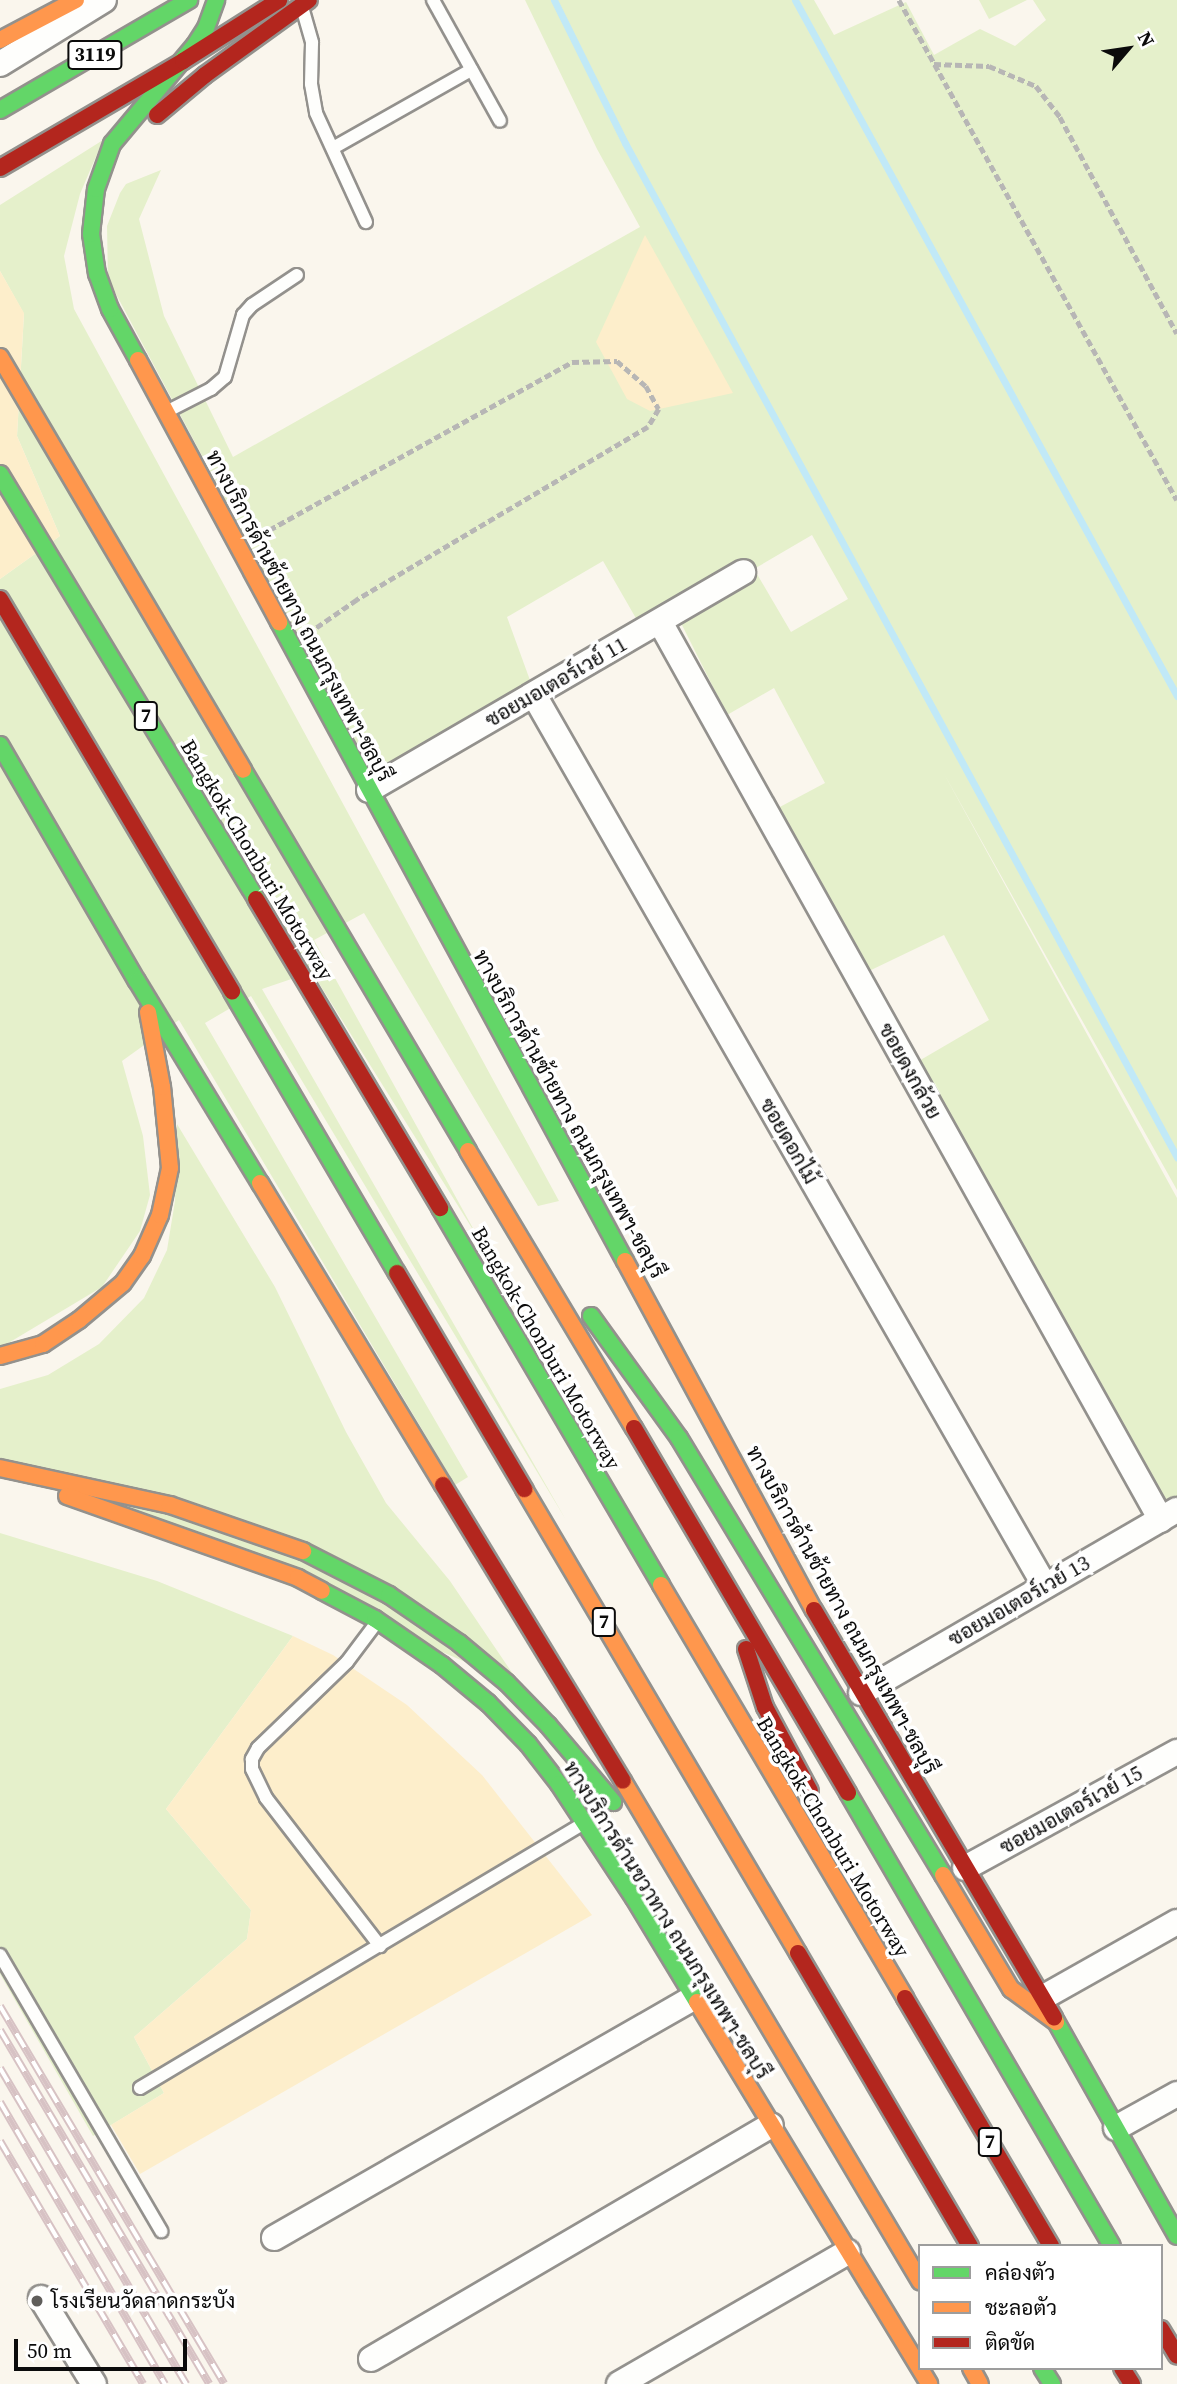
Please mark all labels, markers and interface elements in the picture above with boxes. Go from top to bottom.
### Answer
north arrow [1093,14,1163,84]
text: N [1132,26,1161,51]
road number: 3119 [67,40,123,70]
street label: ทางบริการด้านซ้ายทาง ถนนกรุงเทพฯ-ชลบุรี [201,446,397,786]
street label: ซอยมอเตอร์เวย์ 11 [481,631,631,733]
road number: 7 [134,701,158,732]
street label: Bangkok-Chonburi Motorway [175,735,339,985]
street label: ทางบริการด้านซ้ายทาง ถนนกรุงเทพฯ-ชลบุรี [468,945,670,1283]
street label: ซอยดงกล้วย [873,1018,947,1124]
street label: ซอยดอกไม้ [754,1093,824,1189]
street label: Bangkok-Chonburi Motorway [466,1222,626,1474]
street label: ทางบริการด้านซ้ายทาง ถนนกรุงเทพฯ-ชลบุรี [741,1441,943,1779]
street label: ซอยมอเตอร์เวย์ 13 [944,1550,1094,1652]
road number: 7 [592,1606,616,1638]
street label: Bangkok-Chonburi Motorway [751,1712,915,1962]
street label: ทางบริการด้านขวาทาง ถนนกรุงเทพฯ-ชลบุรี [558,1756,776,2084]
street label: ซอยมอเตอร์เวย์ 15 [995,1760,1147,1860]
road number: 7 [978,2126,1002,2158]
legend [918,2244,1163,2370]
text: คล่องตัว [985,2258,1055,2287]
place label: โรงเรียนวัดลาดกระบัง [51,2288,235,2314]
marker: โรงเรียนวัดลาดกระบัง [29,2293,45,2309]
text: ชะลอตัว [985,2293,1057,2322]
scale bar [18,2324,191,2368]
text: ติดขัด [985,2328,1035,2357]
text: 50 m [27,2336,72,2365]

